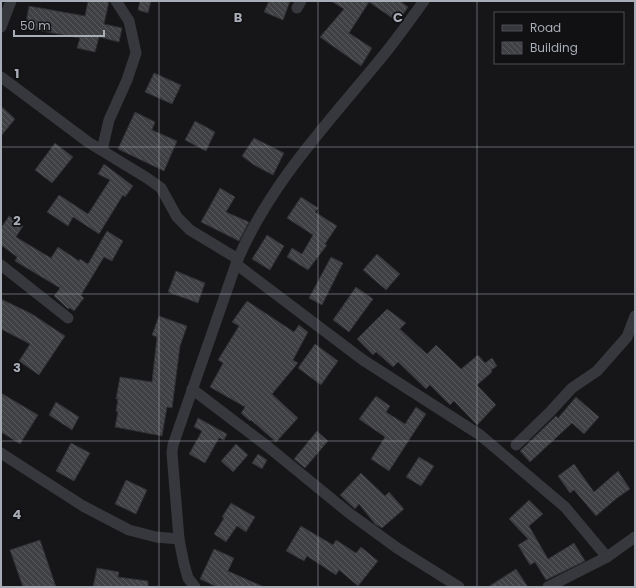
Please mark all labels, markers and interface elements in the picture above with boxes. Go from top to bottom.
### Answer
text: B [234,8,243,27]
text: C [393,8,403,27]
scale bar [14,12,104,38]
legend [494,12,624,64]
text: 50 m [20,17,51,34]
text: Road [530,19,561,36]
text: Building [530,39,578,56]
text: 1 [15,64,19,83]
text: 2 [13,211,21,230]
text: 3 [13,358,21,377]
text: 4 [13,505,22,524]

